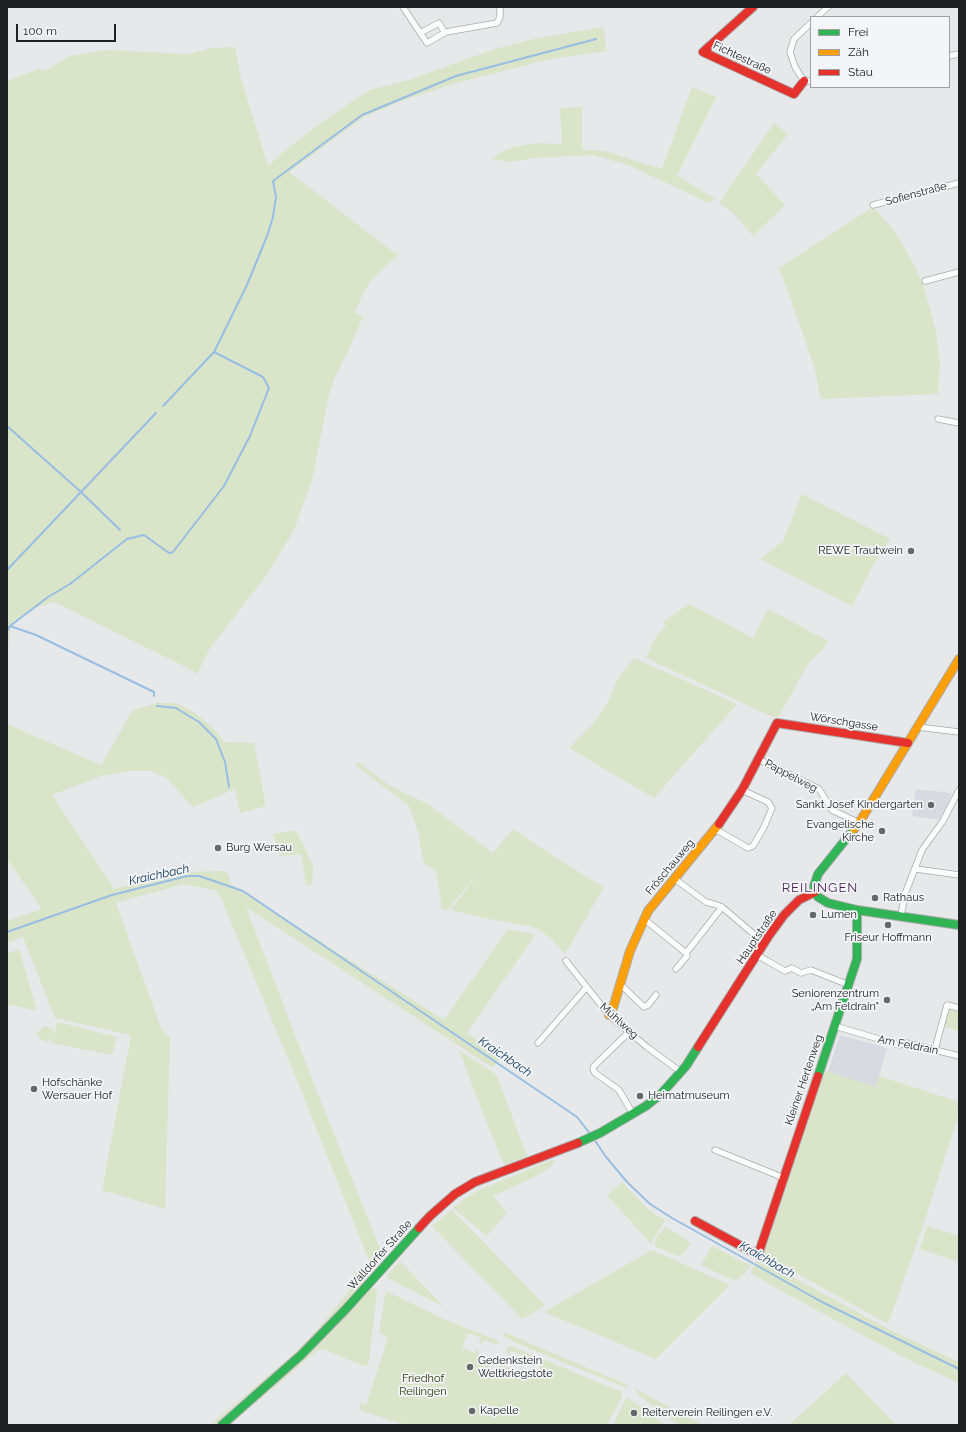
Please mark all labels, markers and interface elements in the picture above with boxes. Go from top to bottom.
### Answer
scale bar [18,16,118,42]
legend [810,16,950,88]
text: 100 m [23,24,57,38]
text: Frei [848,25,868,39]
street label: Fichtestraße [711,39,773,77]
text: Zäh [848,45,869,59]
text: Stau [848,65,873,79]
street label: Sofienstraße [884,179,948,209]
place label: REWE Trautwein [818,544,903,558]
marker: REWE Trautwein [906,546,916,556]
street label: Wörschgasse [809,710,879,734]
street label: Pappelweg [762,757,820,795]
place label: Sankt Josef Kindergarten [796,798,923,812]
marker: Sankt Josef Kindergarten [926,800,936,810]
place label: Evangelische Kirche [807,818,874,844]
marker: Evangelische Kirche [877,826,887,836]
street label: Fröschauweg [643,836,697,898]
place label: Burg Wersau [226,841,292,855]
marker: Burg Wersau [213,843,223,853]
water label: Kraichbach [127,862,191,888]
district label: REILINGEN [782,880,858,896]
place label: Rathaus [883,891,924,905]
marker: Rathaus [870,893,880,903]
street label: Hauptstraße [734,907,780,967]
place label: Lumen [821,908,857,922]
marker: Lumen [808,910,818,920]
marker: Friseur Hoffmann [883,920,893,930]
place label: Friseur Hoffmann [844,931,932,945]
place label: Seniorenzentrum „Am Feldrain" [792,987,879,1013]
marker: Seniorenzentrum „Am Feldrain" [882,995,892,1005]
street label: Mühlweg [597,1000,641,1042]
street label: Kleiner Hertenweg [782,1033,826,1127]
street label: Am Feldrain [877,1033,939,1057]
water label: Kraichbach [476,1034,534,1080]
place label: Hofschänke Wersauer Hof [42,1076,112,1102]
marker: Hofschänke Wersauer Hof [29,1084,39,1094]
place label: Heimatmuseum [648,1089,730,1103]
marker: Heimatmuseum [635,1091,645,1101]
street label: Walldorfer Straße [345,1217,415,1293]
water label: Kraichbach [737,1238,797,1282]
place label: Gedenkstein Weltkriegstote [478,1354,553,1380]
marker: Gedenkstein Weltkriegstote [465,1362,475,1372]
park label: Friedhof Reilingen [399,1372,447,1398]
place label: Kapelle [480,1404,519,1418]
marker: Kapelle [467,1406,477,1416]
place label: Reiterverein Reilingen e.V. [642,1406,772,1420]
marker: Reiterverein Reilingen e.V. [629,1408,639,1418]

